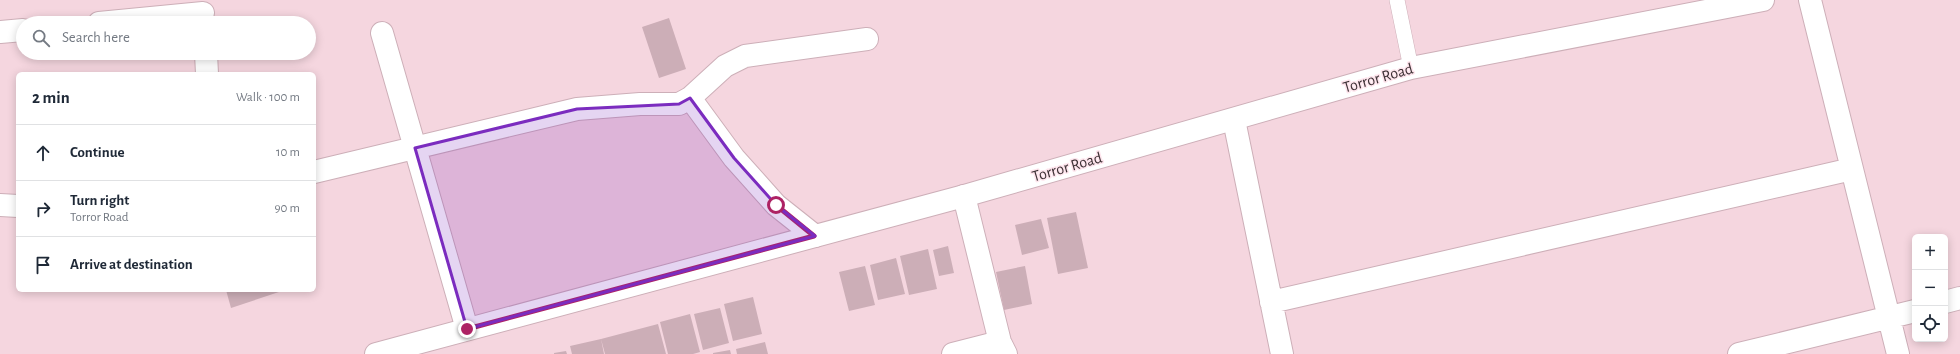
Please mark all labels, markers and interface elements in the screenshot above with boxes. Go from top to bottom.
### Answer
search box [16,16,316,60]
icon: search [30,27,52,49]
text: Search here [62,30,130,45]
street label: Torror Road [1341,60,1415,96]
text: 2 min [32,89,70,106]
text: Walk · 100 m [236,91,300,104]
icon: ahead [32,142,54,164]
text: Continue [70,145,125,160]
text: 10 m [276,146,300,159]
street label: Torror Road [1030,149,1104,185]
text: Turn right [70,193,129,208]
route start [767,196,785,214]
icon: right [32,198,54,220]
text: 90 m [274,202,300,215]
text: Torror Road [70,211,129,224]
map controls [1912,234,1948,342]
button: + [1912,234,1948,270]
icon: arrive [32,254,54,276]
text: Arrive at destination [70,257,193,272]
button: − [1912,270,1948,306]
button: locate [1912,306,1948,342]
route end [458,320,476,338]

